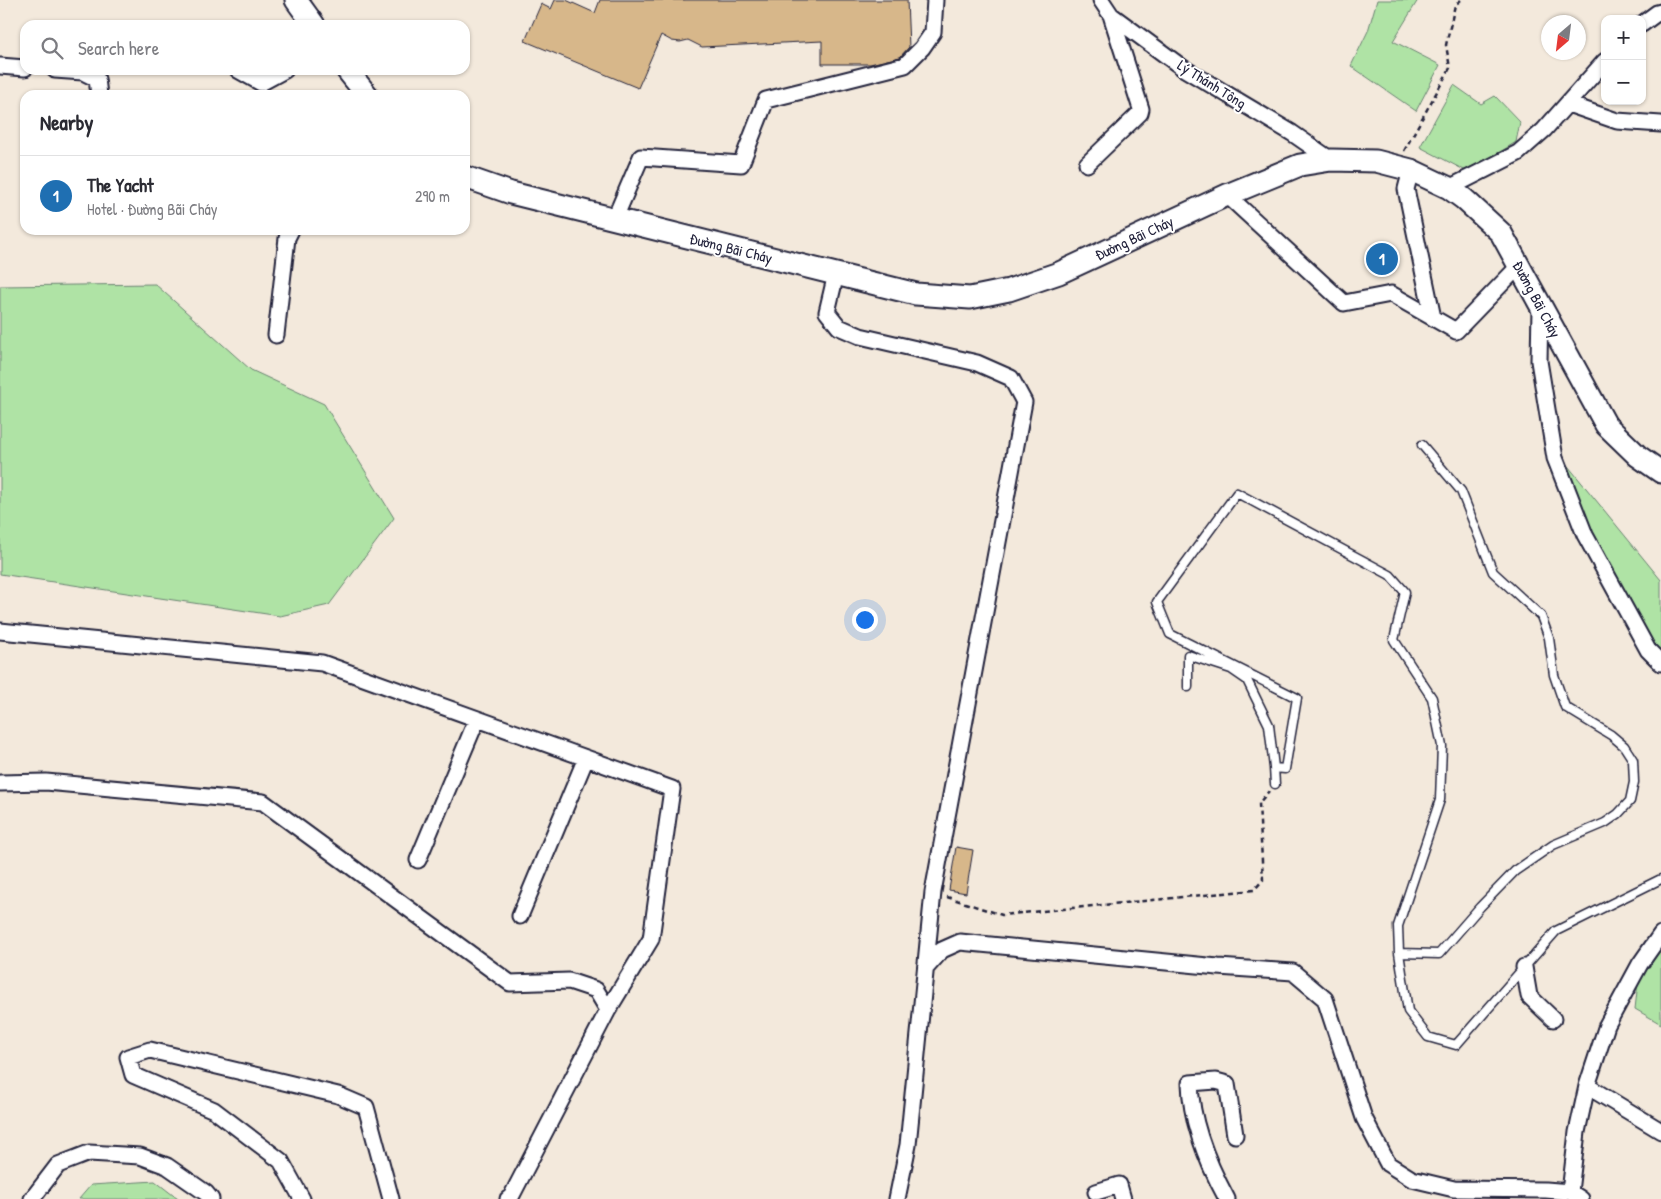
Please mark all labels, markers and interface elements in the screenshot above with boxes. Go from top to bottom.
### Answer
north arrow [1541,15,1586,60]
map controls [1601,15,1646,105]
button: + [1601,15,1646,60]
search box [20,20,470,75]
icon: search [38,34,66,62]
text: Search here [78,35,159,61]
street label: Lý Thánh Tông [1174,55,1251,114]
button: − [1601,60,1646,105]
text: Nearby [40,108,93,137]
text: The Yacht [87,172,154,198]
text: 1 [53,185,59,207]
text: 290 m [415,185,450,207]
text: Hotel · Đường Bãi Cháy [87,198,217,220]
street label: Đường Bãi Cháy [1091,211,1177,265]
street label: Đường Bãi Cháy [688,228,774,268]
pin: 1 [1366,240,1398,278]
street label: Đường Bãi Cháy [1508,257,1566,341]
your location [852,607,878,633]

